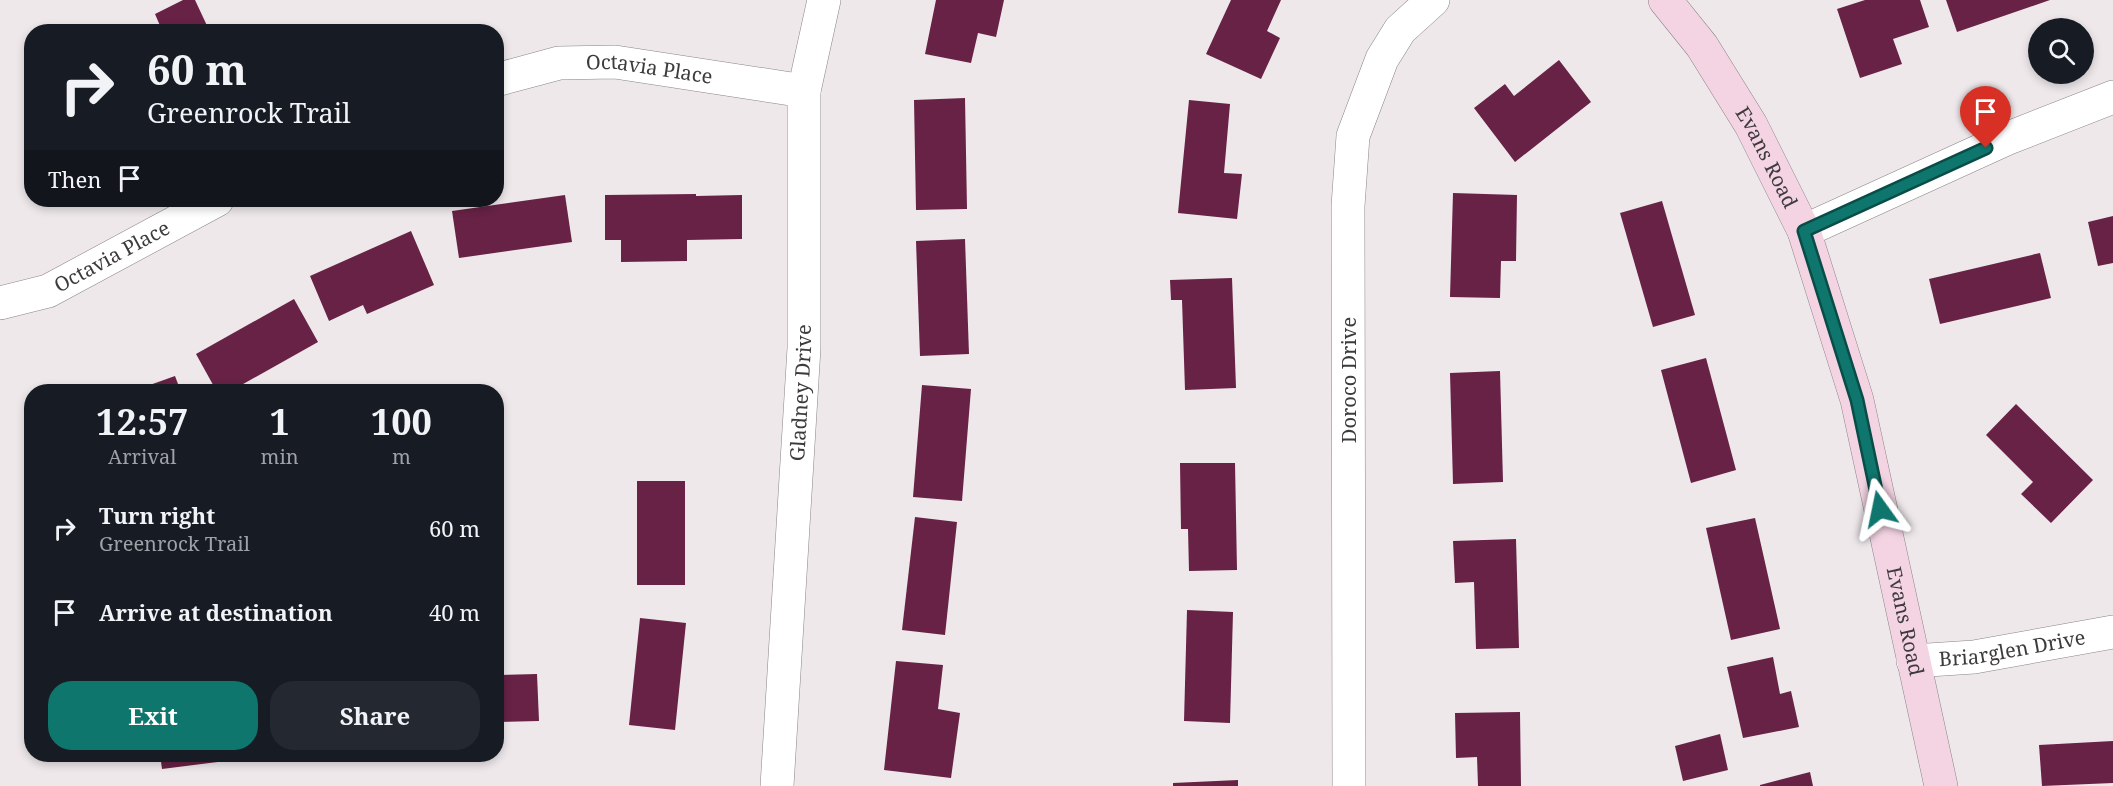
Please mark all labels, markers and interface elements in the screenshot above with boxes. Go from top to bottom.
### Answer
map controls [2028,18,2094,84]
button: search [2028,18,2094,84]
text: 60 m [147,40,247,97]
icon: right [48,48,126,126]
street label: Octavia Place [586,48,715,90]
pin [1960,86,2011,148]
text: Greenrock Trail [147,94,351,131]
icon: arrive [1969,95,2002,128]
street label: Evans Road [1730,101,1804,213]
icon: arrive [113,162,146,195]
text: Then [48,164,101,194]
street label: Octavia Place [49,214,174,298]
street label: Doroco Drive [1335,317,1362,443]
street label: Gladney Drive [783,324,817,462]
text: 12:57 [96,397,188,446]
text: 1 [269,397,290,446]
text: 100 [371,397,432,446]
text: Arrival [108,443,176,470]
text: min [261,443,299,470]
text: m [392,443,411,470]
position arrow [1848,477,1912,541]
text: Turn right [99,500,215,530]
icon: right [48,512,81,545]
text: 60 m [429,513,480,543]
text: Greenrock Trail [99,530,250,557]
street label: Evans Road [1881,564,1931,678]
icon: arrive [48,596,81,629]
text: Arrive at destination [99,597,333,627]
text: 40 m [429,597,480,627]
street label: Briarglen Drive [1938,623,2087,672]
button: Exit [48,681,258,750]
button: Share [270,681,480,750]

